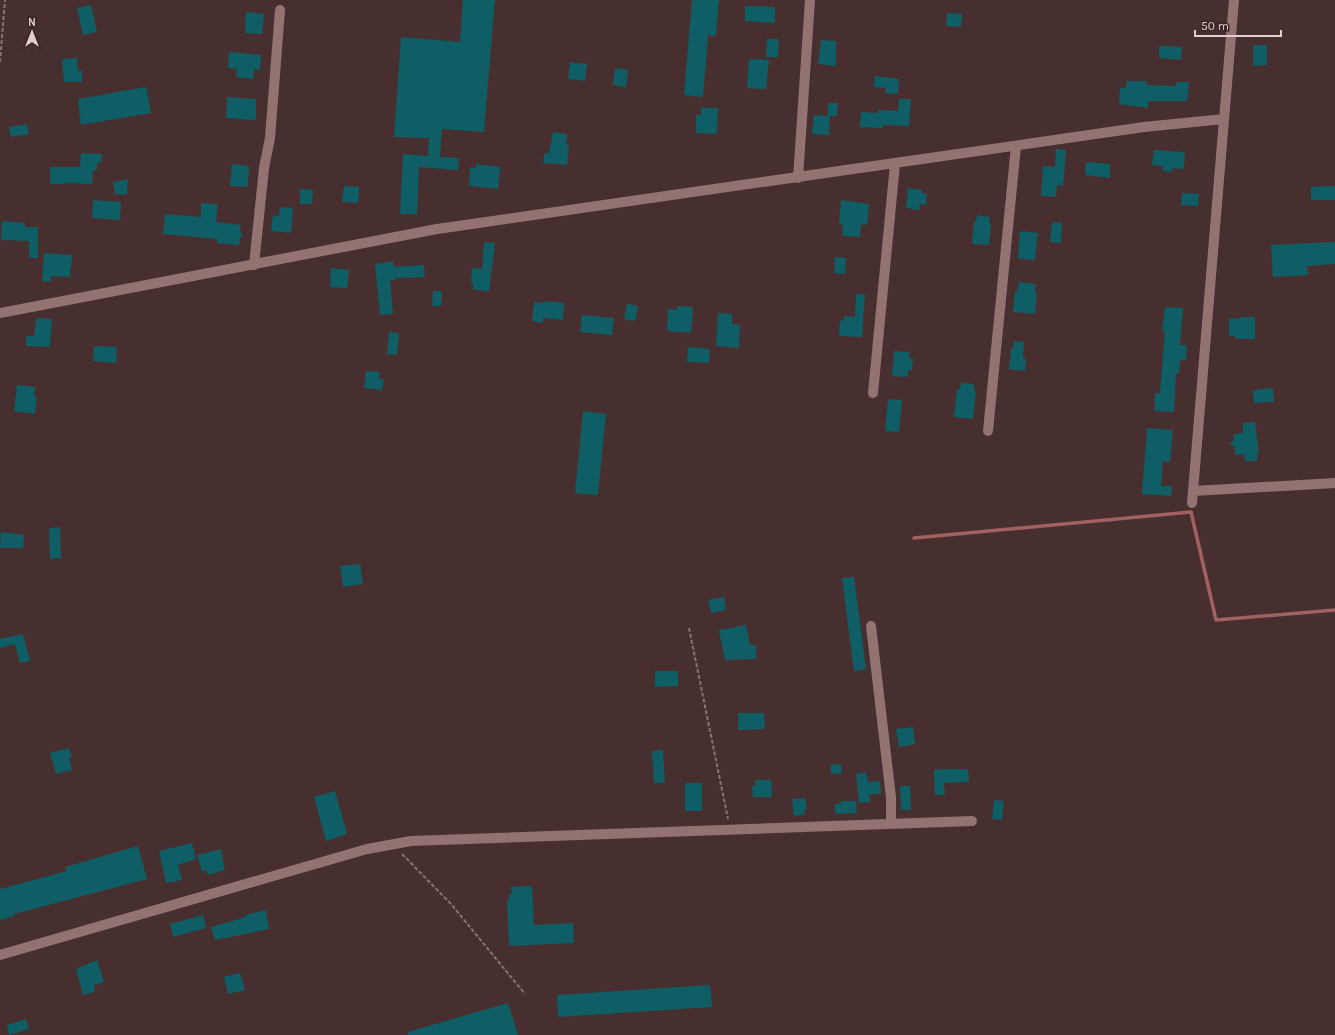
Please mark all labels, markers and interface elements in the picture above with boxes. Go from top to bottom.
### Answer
north arrow [12,12,52,52]
scale bar [1195,12,1281,38]
text: N [28,16,36,29]
text: 50 m [1201,19,1229,33]

